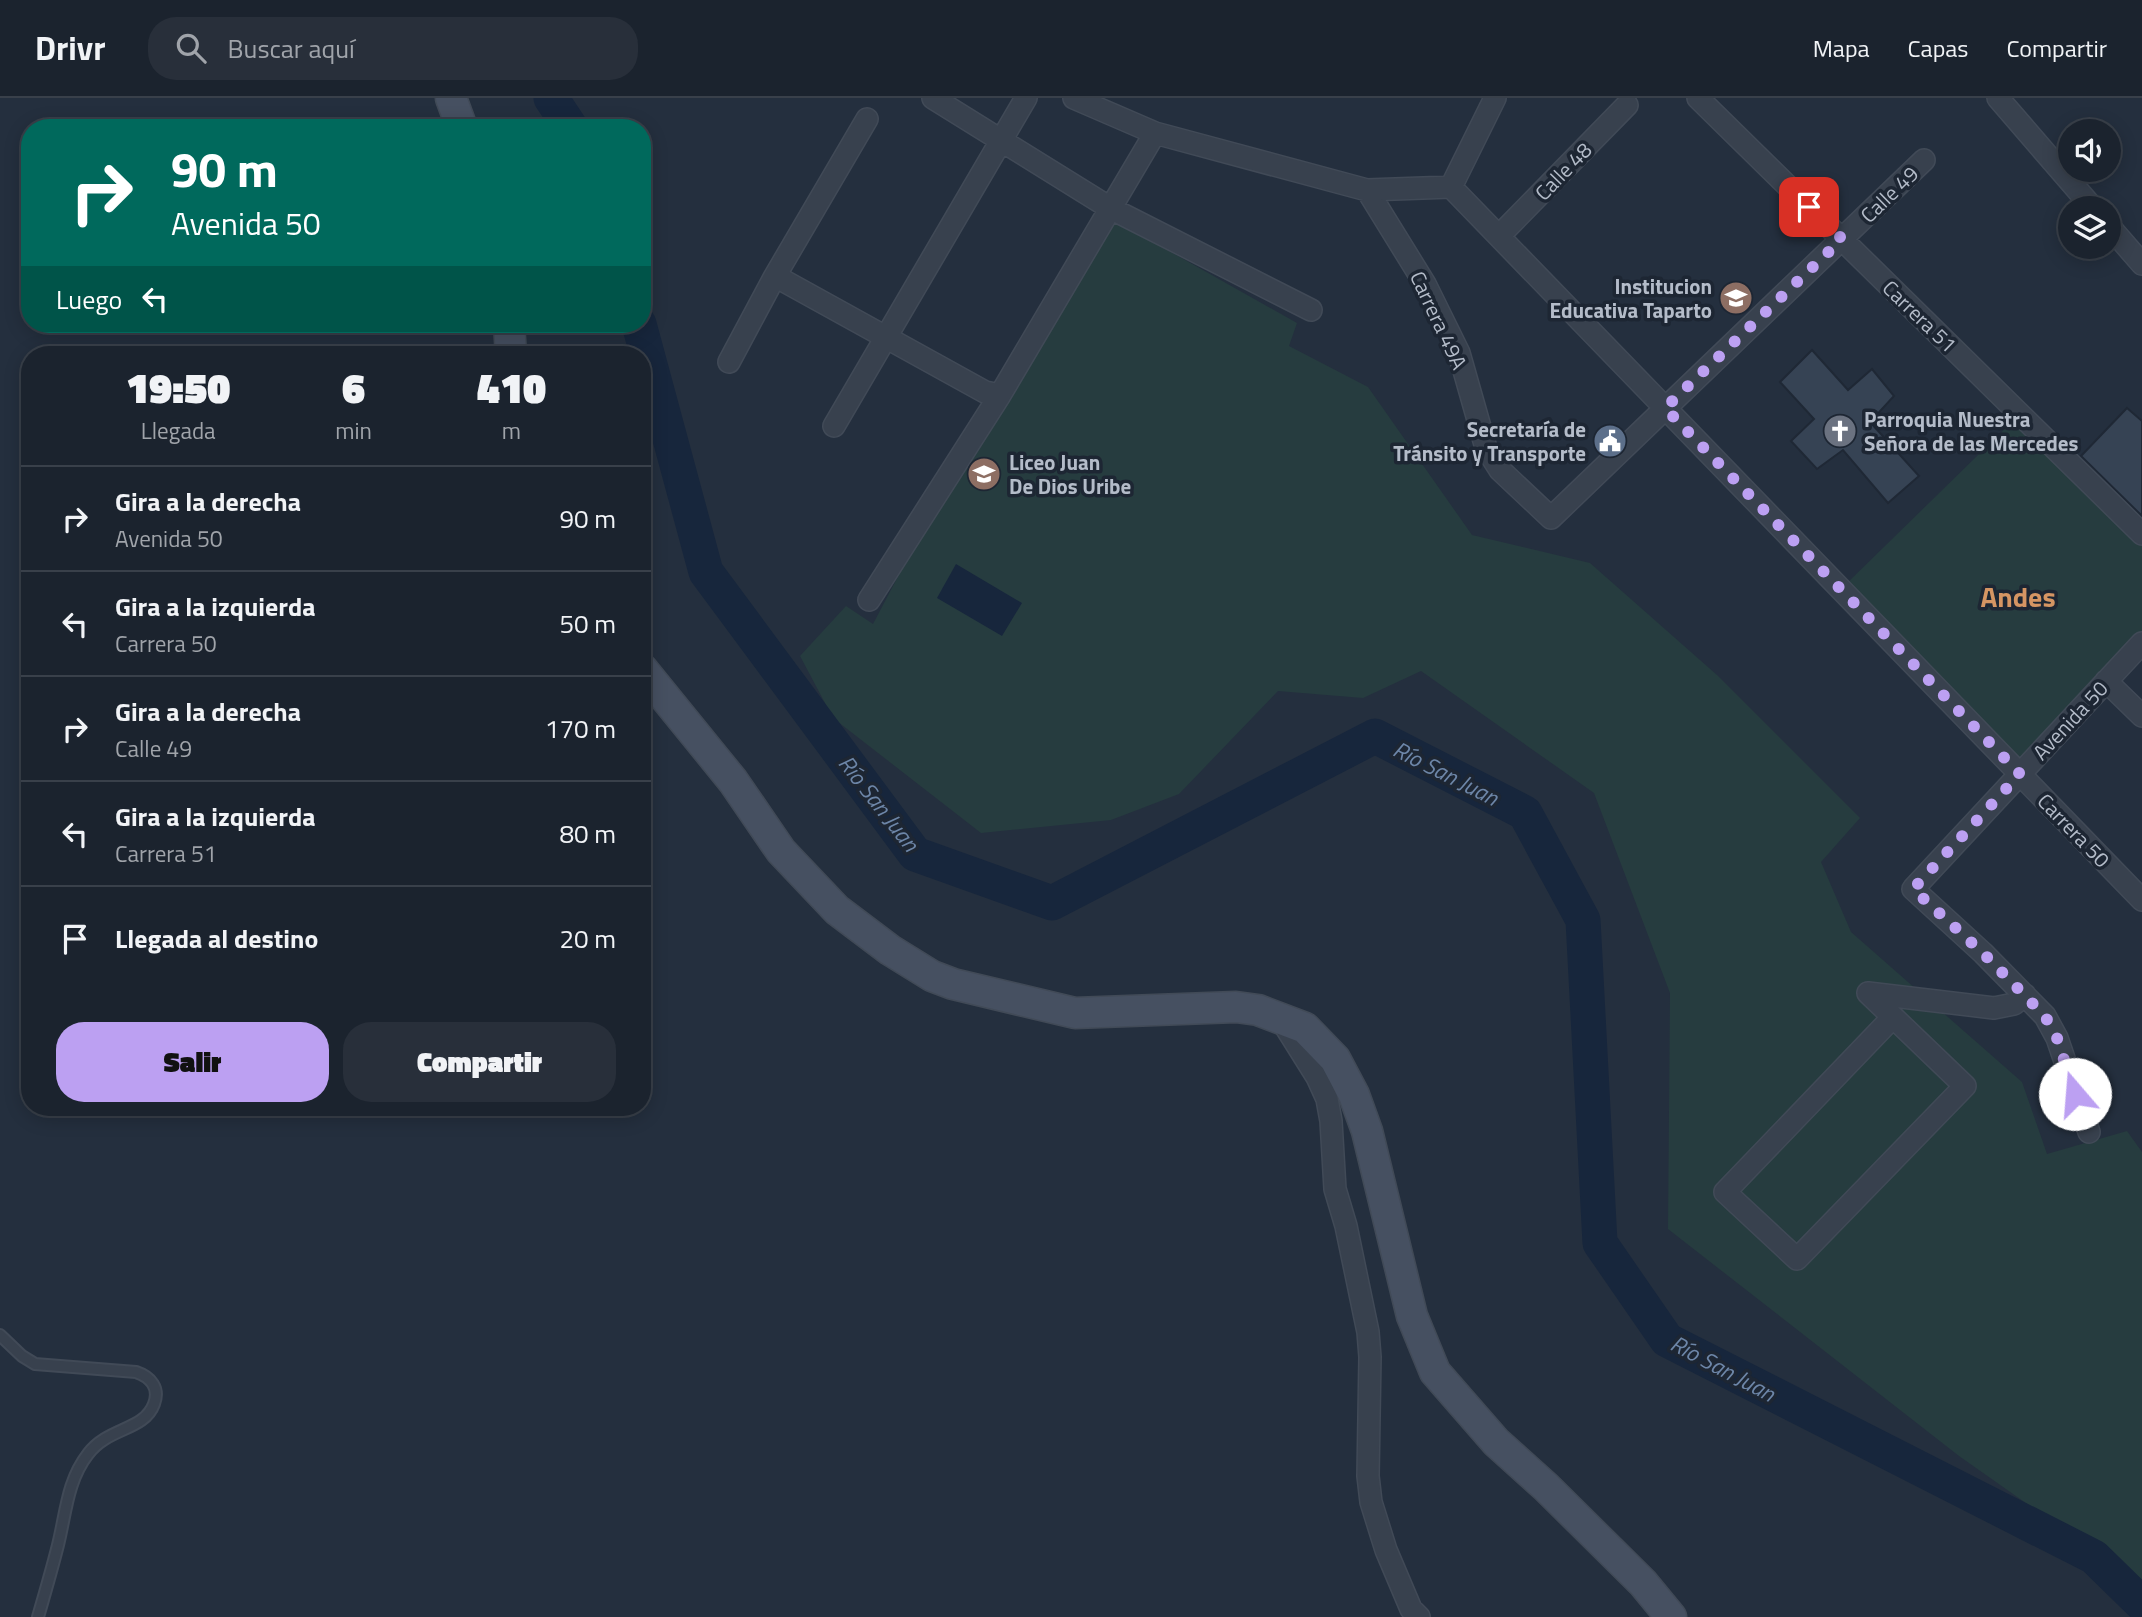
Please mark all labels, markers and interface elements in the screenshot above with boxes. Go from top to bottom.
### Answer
search box [148,17,638,80]
text: Drivr [35,23,106,73]
icon: search [172,29,210,67]
text: Buscar aquí [228,29,355,68]
text: Mapa [1813,30,1870,66]
text: Capas [1908,30,1968,66]
text: Compartir [2006,30,2107,66]
map controls [2058,119,2121,259]
button: sound [2058,119,2121,182]
text: 90 m [171,131,278,206]
street label: Calle 48 [1527,134,1599,207]
icon: right [56,147,147,238]
street label: Calle 49 [1853,158,1925,230]
pin [1779,177,1839,237]
icon: arrive [1790,188,1828,226]
button: layers [2058,196,2121,259]
text: Avenida 50 [171,199,321,247]
street label: Carrera 49A [1402,266,1476,375]
place label: Institucion Educativa Taparto [1549,270,1712,326]
street label: Carrera 51 [1876,272,1964,360]
school or university icon: Institucion Educativa Taparto [1717,279,1755,317]
text: Luego [56,280,122,319]
icon: left [136,280,174,318]
text: 19:50 [126,355,230,419]
text: 6 [342,355,365,419]
text: 410 [477,355,546,419]
place label: Parroquia Nuestra Señora de las Mercedes [1864,403,2079,459]
church icon: Parroquia Nuestra Señora de las Mercedes [1821,412,1859,450]
text: Llegada [141,413,216,448]
text: min [335,413,372,448]
text: m [502,413,521,448]
place label: Secretaría de Tránsito y Transporte [1393,413,1586,469]
public building icon: Secretaría de Tránsito y Transporte [1591,422,1629,460]
place label: Liceo Juan De Dios Uribe [1009,446,1131,502]
school or university icon: Liceo Juan De Dios Uribe [965,455,1003,493]
text: Gira a la derecha [115,482,301,521]
text: 90 m [559,499,616,538]
icon: right [56,500,94,538]
text: Avenida 50 [115,521,223,556]
district label: Andes [1980,575,2056,618]
text: Gira a la izquierda [115,587,316,626]
text: 50 m [559,604,616,643]
icon: left [56,605,94,643]
text: Carrera 50 [115,626,217,661]
street label: Avenida 50 [2025,673,2115,767]
text: Gira a la derecha [115,692,301,731]
text: 170 m [545,709,616,748]
icon: right [56,710,94,748]
text: Calle 49 [115,731,192,766]
water label: Río San Juan [1387,731,1505,815]
water label: Río San Juan [830,747,928,859]
street label: Carrera 50 [2030,786,2118,874]
text: Gira a la izquierda [115,797,316,836]
text: 80 m [559,814,616,853]
icon: left [56,815,94,853]
text: Carrera 51 [115,836,217,871]
text: Llegada al destino [115,919,318,958]
text: 20 m [559,919,616,958]
icon: arrive [56,920,94,958]
button: Salir [56,1022,329,1102]
button: Compartir [343,1022,616,1102]
position arrow [2038,1057,2112,1131]
water label: Río San Juan [1664,1326,1782,1410]

